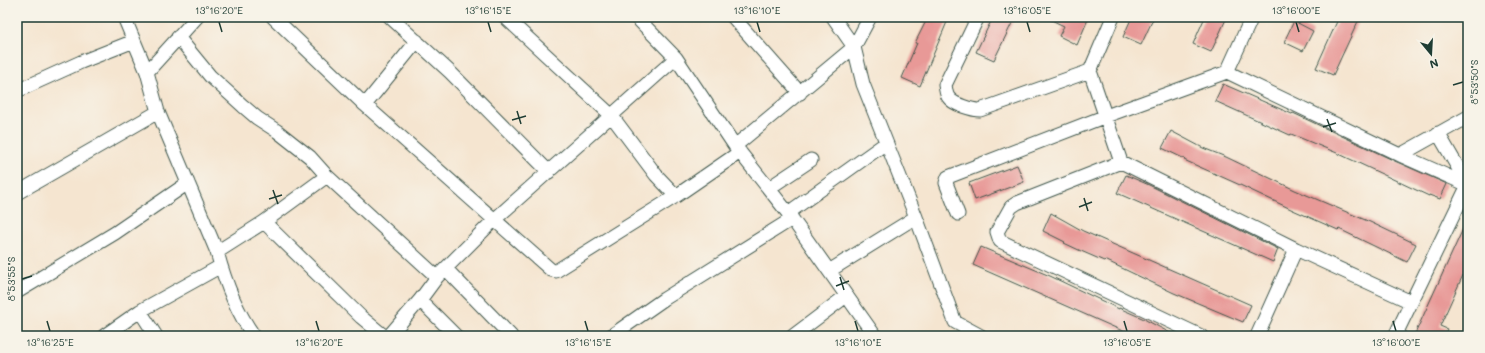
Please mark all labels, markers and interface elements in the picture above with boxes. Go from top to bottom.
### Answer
text: 13°16'20"E [195,3,243,17]
text: 13°16'15"E [465,3,511,17]
text: 13°16'10"E [734,3,781,17]
text: 13°16'05"E [1003,3,1051,17]
text: 13°16'00"E [1272,3,1321,17]
north arrow [1411,34,1451,74]
text: N [1428,56,1441,72]
text: 8°53'50"S [1467,59,1481,104]
text: 8°53'55"S [4,256,18,301]
text: 13°16'25"E [26,335,74,349]
text: 13°16'20"E [295,335,343,349]
text: 13°16'15"E [565,335,611,349]
text: 13°16'10"E [835,335,882,349]
text: 13°16'05"E [1103,335,1151,349]
text: 13°16'00"E [1372,335,1421,349]

